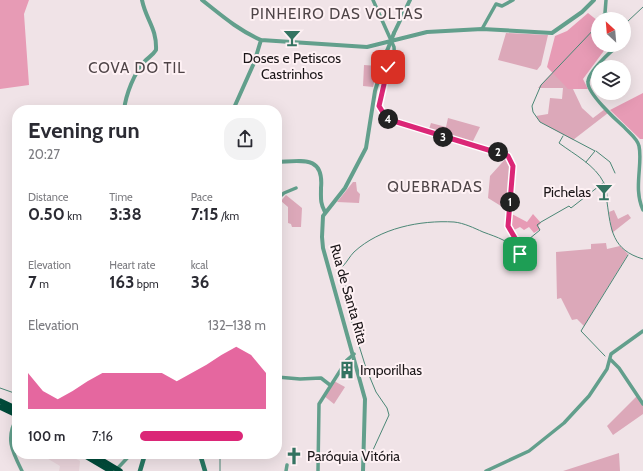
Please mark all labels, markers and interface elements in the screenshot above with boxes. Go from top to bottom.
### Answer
district label: PINHEIRO DAS VOLTAS [251,5,423,23]
north arrow [591,12,631,52]
map controls [591,12,631,100]
bar icon: Doses e Petiscos Castrinhos [282,28,302,48]
place label: Doses e Petiscos Castrinhos [243,49,341,83]
pin [371,50,405,84]
icon: check [377,56,399,78]
district label: COVA DO TIL [88,59,186,77]
button: layers [591,60,631,100]
pin: 4 [378,109,398,129]
text: 4 [385,112,391,126]
text: Evening run [28,117,140,144]
button: share [224,118,266,160]
pin: 3 [433,127,453,147]
text: 3 [440,130,446,144]
pin: 2 [488,142,508,162]
text: 2 [495,145,501,159]
text: 20:27 [28,146,60,162]
district label: QUEBRADAS [387,178,483,196]
bar icon: Pichelas [594,182,614,202]
place label: Pichelas [543,183,591,201]
text: Distance [28,190,69,204]
text: Time [109,190,133,204]
text: Pace [191,190,213,204]
pin: 1 [500,192,520,212]
text: 1 [508,195,512,209]
text: 0.50 [28,204,65,224]
text: 3:38 [109,204,142,224]
text: 7:15 [191,204,219,224]
text: km [65,209,82,223]
text: /km [219,209,239,223]
pin [503,237,537,271]
street label: Rua de Santa Rita [326,242,372,347]
icon: arrive [509,243,531,265]
text: Elevation [28,258,71,272]
text: Heart rate [109,258,155,272]
text: kcal [191,258,208,272]
text: 7 [28,272,37,292]
text: 163 [109,272,134,292]
text: 36 [191,272,209,292]
text: m [37,277,49,291]
text: bpm [134,277,159,291]
text: Elevation [28,317,79,333]
text: 132–138 m [208,317,266,333]
building icon: Imporilhas [337,360,357,380]
place label: Imporilhas [360,361,422,379]
text: 100 m [28,428,65,444]
text: 7:16 [92,428,113,444]
church icon: Paróquia Vitória [284,446,304,466]
place label: Paróquia Vitória [307,447,400,465]

